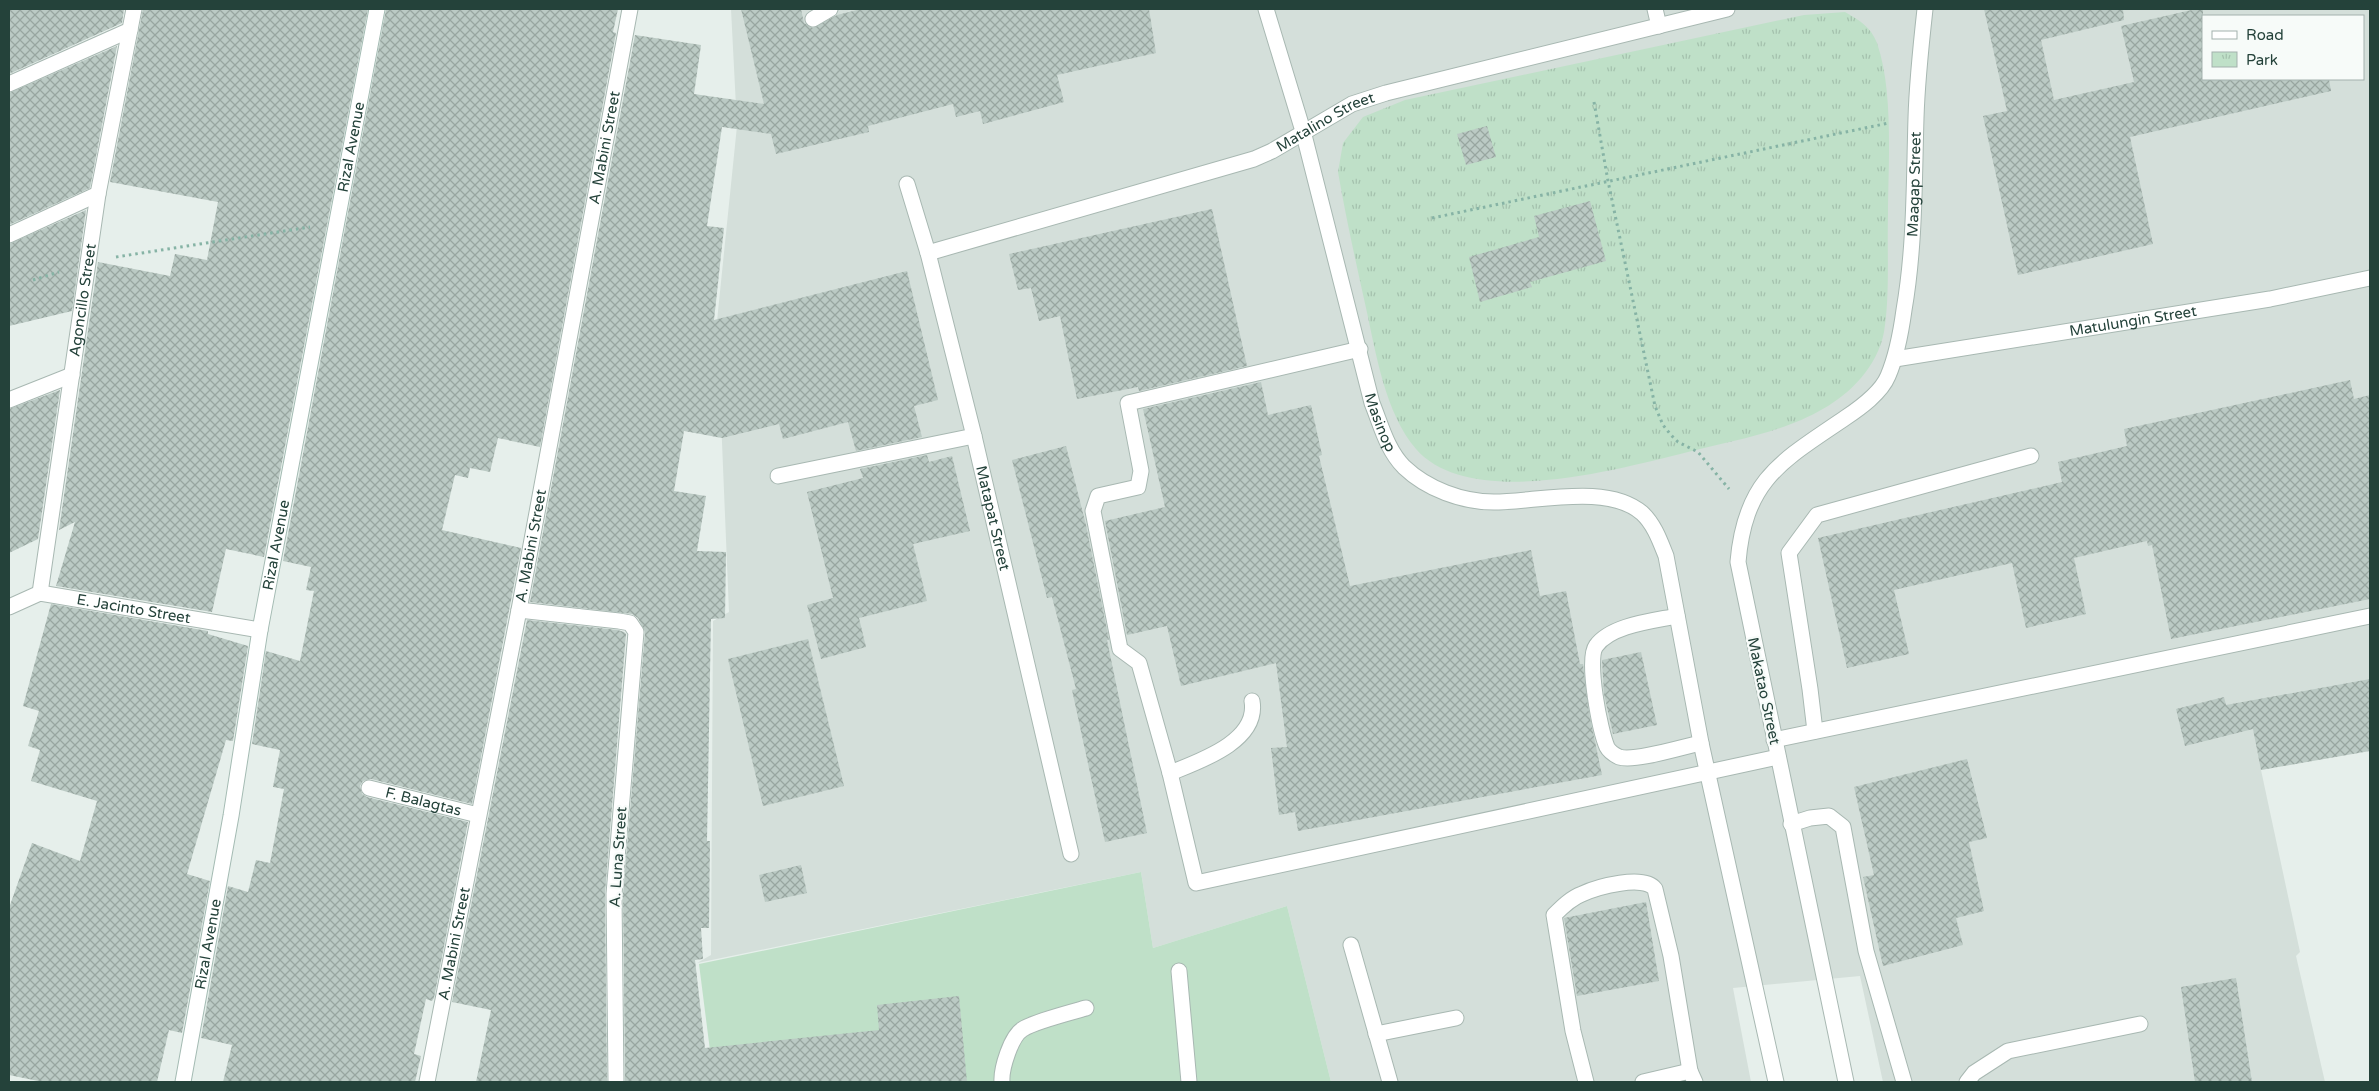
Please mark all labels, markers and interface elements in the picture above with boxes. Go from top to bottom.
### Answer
legend [2202,15,2364,80]
text: Road [2246,26,2284,44]
text: Park [2246,51,2278,69]
street label: Matalino Street [1273,88,1377,156]
street label: A. Mabini Street [585,89,624,206]
street label: Rizal Avenue [334,100,368,194]
street label: Maagap Street [1903,131,1925,237]
street label: Agoncillo Street [65,242,100,358]
street label: Matulungin Street [2068,302,2198,340]
street label: Masinop [1361,391,1400,455]
street label: Matapat Street [972,464,1014,573]
street label: A. Mabini Street [512,488,550,604]
street label: Rizal Avenue [259,498,293,592]
street label: E. Jacinto Street [75,590,192,627]
street label: Makatao Street [1744,636,1784,747]
street label: F. Balagtas [383,783,463,820]
street label: A. Luna Street [605,806,631,908]
street label: A. Mabini Street [434,885,474,1002]
street label: Rizal Avenue [191,897,225,991]

